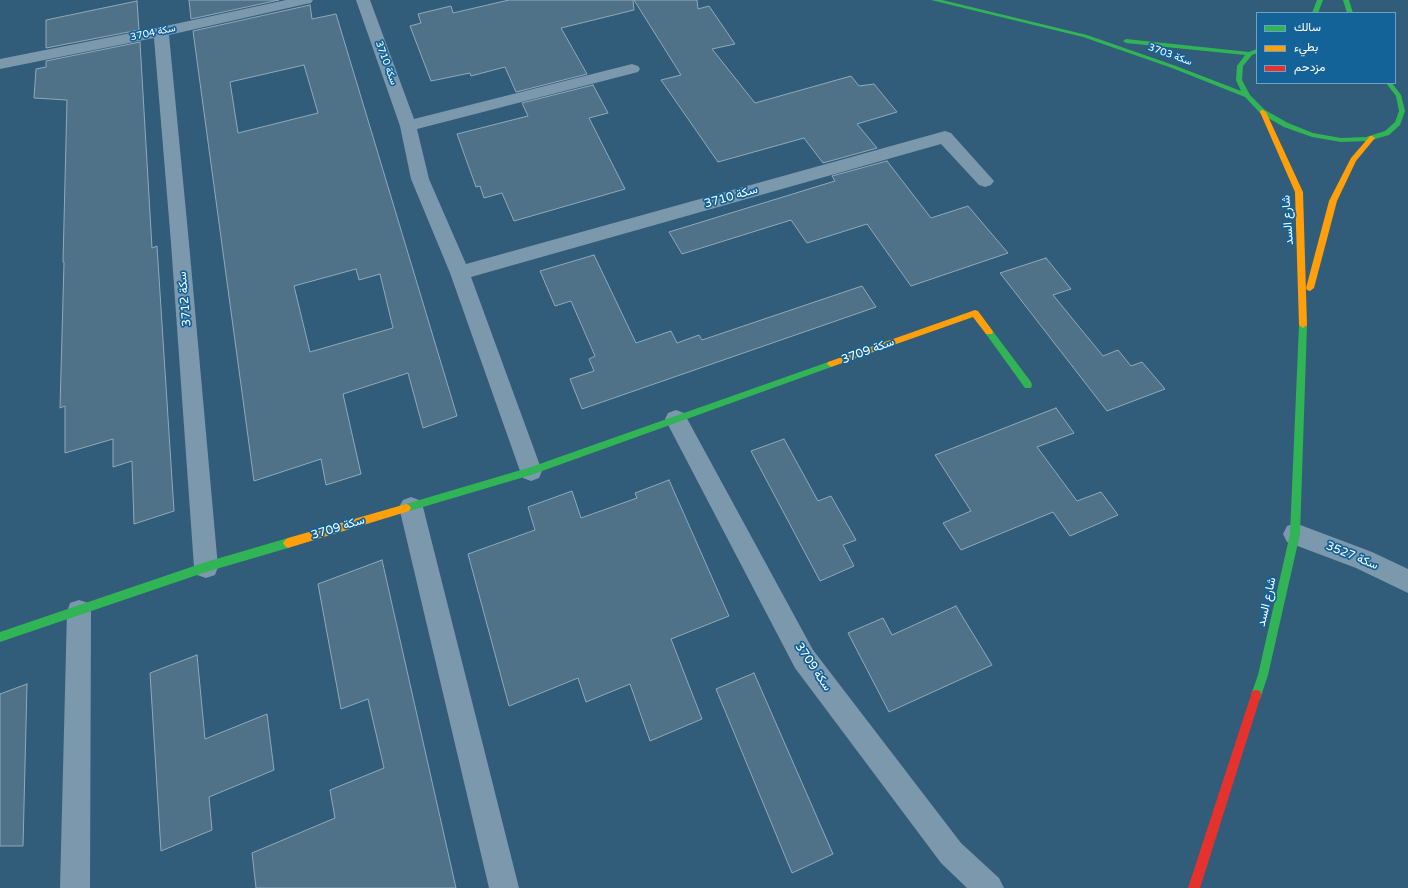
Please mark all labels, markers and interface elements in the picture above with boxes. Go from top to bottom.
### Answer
legend [1256,12,1396,84]
text: سالك [1294,20,1321,34]
street label: سكة 3704 [129,22,177,44]
street label: سكة 3710 [373,39,399,87]
text: بطيء [1294,40,1318,54]
street label: سكة 3703 [1146,42,1194,68]
text: مزدحم [1294,60,1325,74]
street label: سكة 3710 [703,182,759,212]
street label: شارع السد [1279,195,1297,245]
street label: سكة 3712 [175,271,195,327]
street label: سكة 3709 [840,335,896,367]
street label: سكة 3709 [310,513,366,543]
street label: سكة 3527 [1324,539,1380,573]
street label: شارع السد [1254,576,1280,628]
street label: سكة 3709 [792,640,834,694]

